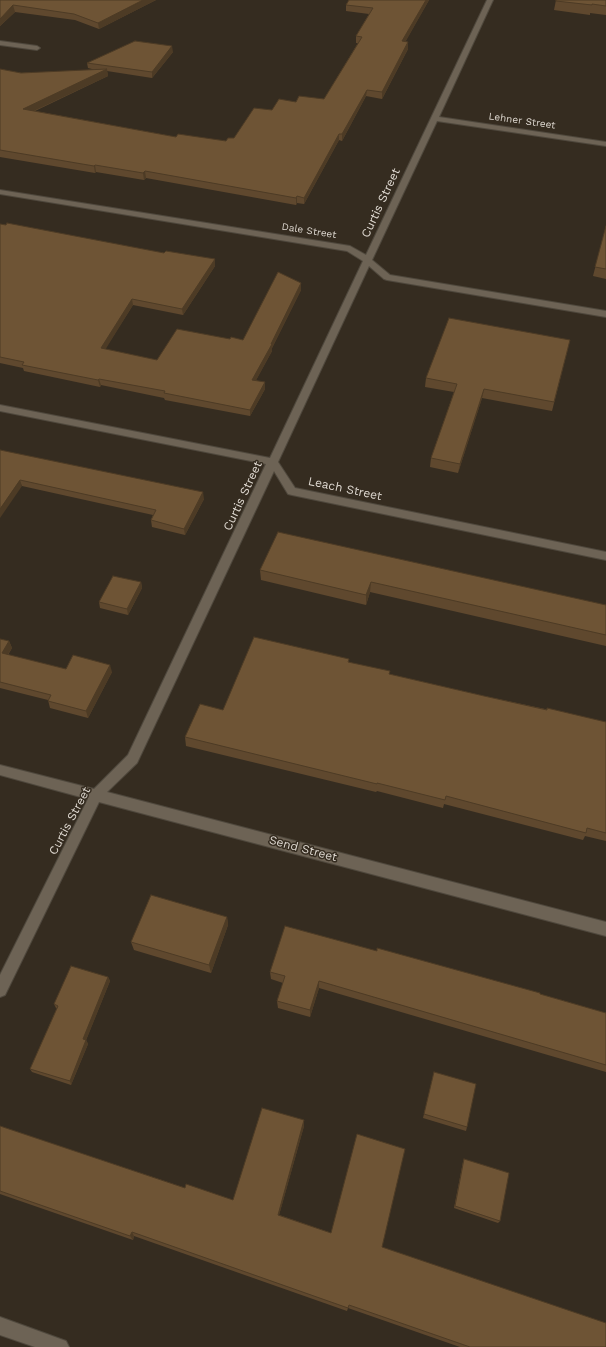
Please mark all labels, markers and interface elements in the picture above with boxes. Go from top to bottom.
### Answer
street label: Lehner Street [488,110,556,132]
street label: Curtis Street [359,166,403,240]
street label: Dale Street [281,221,337,241]
street label: Curtis Street [221,459,265,533]
street label: Leach Street [307,474,383,504]
street label: Curtis Street [46,785,94,857]
street label: Send Street [267,833,339,865]

